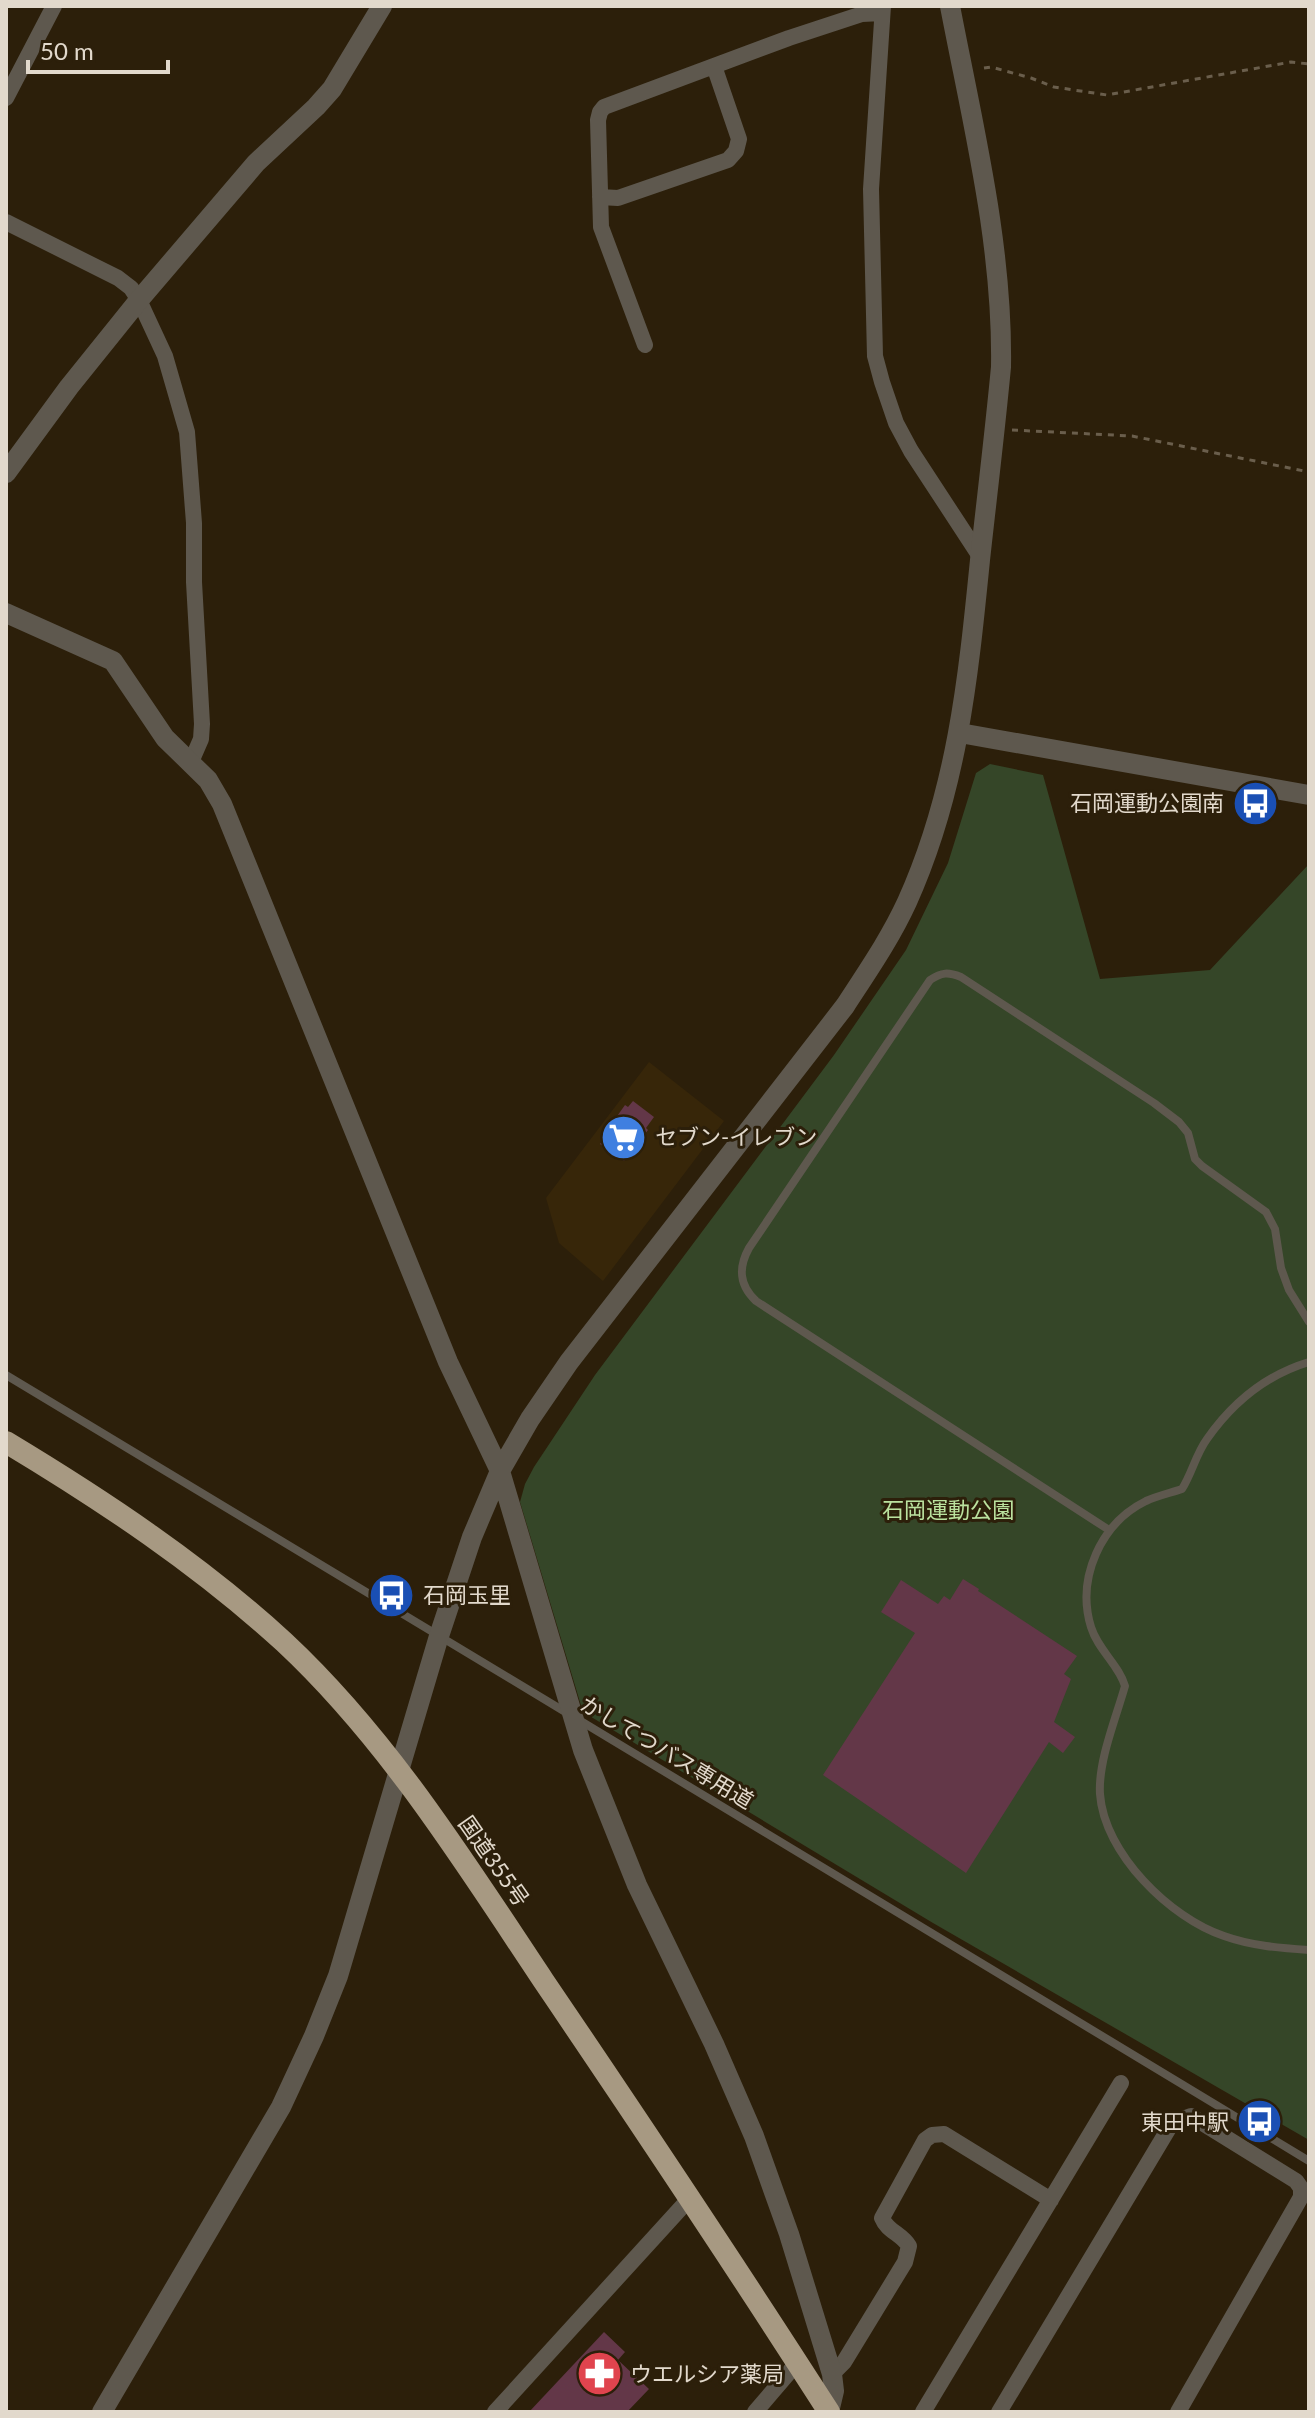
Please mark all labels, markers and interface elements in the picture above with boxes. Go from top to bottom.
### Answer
scale bar [28,24,168,74]
text: 50 m [40,36,94,65]
bus stop icon: 石岡運動公園南 [1231,779,1279,827]
place label: 石岡運動公園南 [1070,789,1224,816]
supermarket icon: セブン-イレブン [600,1113,648,1161]
place label: セブン-イレブン [655,1123,817,1150]
park label: 石岡運動公園 [882,1496,1014,1523]
bus stop icon: 石岡玉里 [368,1571,416,1619]
place label: 石岡玉里 [423,1581,511,1608]
street label: かしてつバス専用道 [576,1689,759,1814]
street label: 国道355号 [453,1810,535,1911]
bus stop icon: 東田中駅 [1236,2098,1284,2146]
place label: 東田中駅 [1141,2108,1229,2135]
pharmacy icon: ウエルシア薬局 [575,2350,623,2398]
place label: ウエルシア薬局 [630,2360,784,2387]

